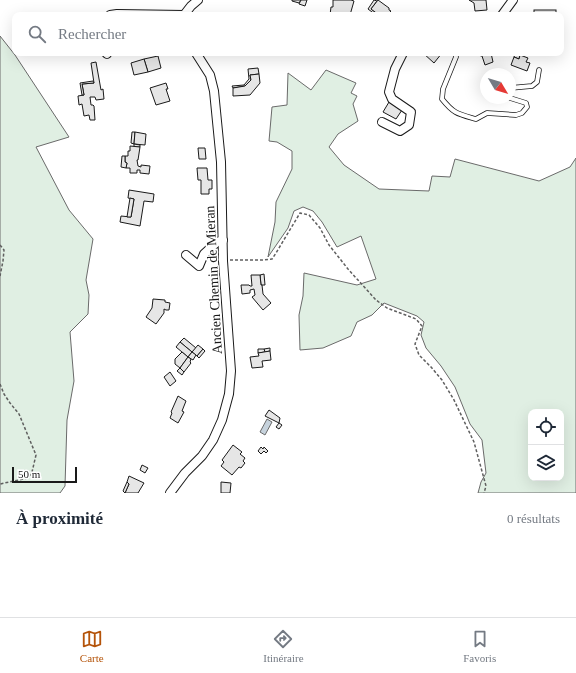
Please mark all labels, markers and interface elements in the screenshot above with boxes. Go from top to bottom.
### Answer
search box [12,12,564,56]
icon: search [26,23,48,45]
text: Rechercher [58,26,126,42]
north arrow [480,68,516,104]
street label: Ancien Chemin de Mieran [202,205,225,355]
map controls [528,409,564,481]
button: locate [528,409,564,445]
button: layers [528,445,564,481]
scale bar [12,465,77,484]
text: 50 m [18,468,40,480]
text: À proximité [16,509,103,528]
text: 0 résultats [507,511,560,526]
tab: Carte [80,628,104,664]
tab: Itinéraire [263,628,304,664]
tab: Favoris [463,628,496,664]

